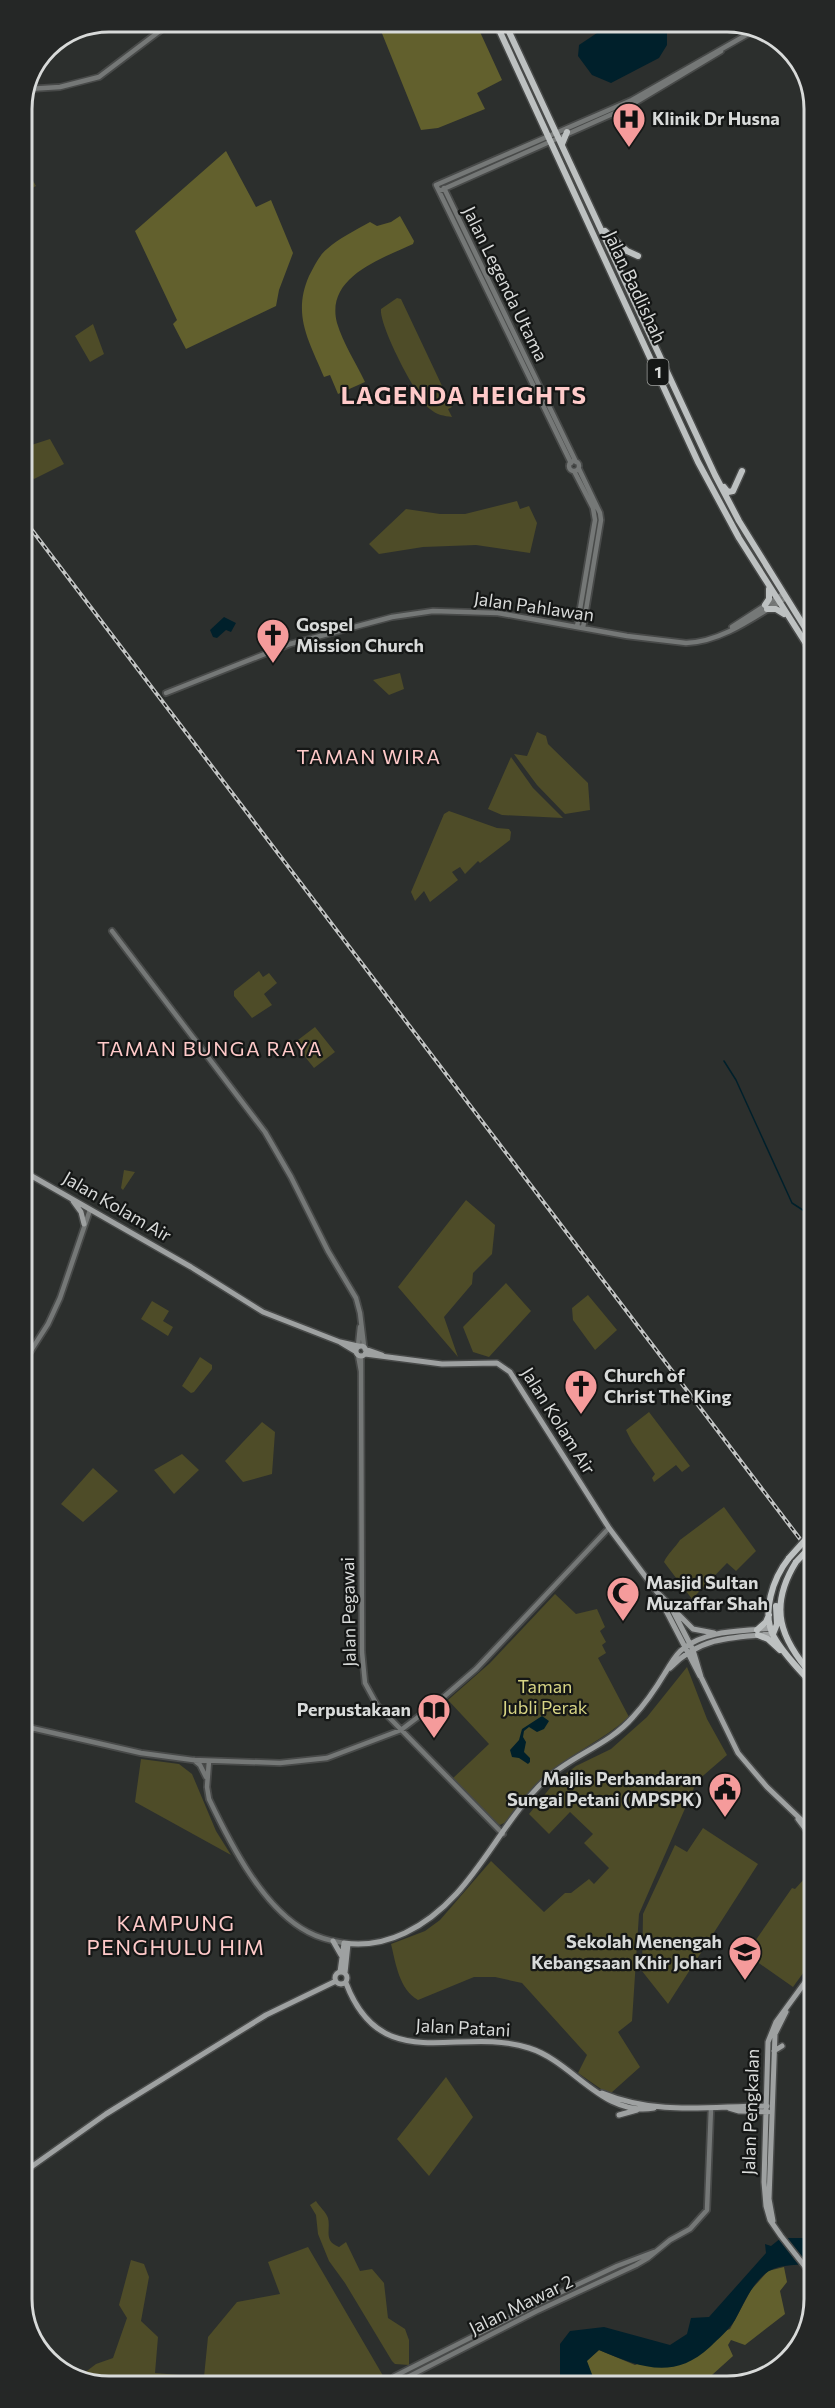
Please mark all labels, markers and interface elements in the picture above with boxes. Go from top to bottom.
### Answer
hospital icon: Klinik Dr Husna [611,101,647,148]
place label: Klinik Dr Husna [652,107,780,129]
street label: Jalan Legenda Utama [459,202,553,365]
street label: Jalan Badlishah [600,227,672,346]
road number: 1 [648,359,668,385]
district label: LAGENDA HEIGHTS [341,380,587,409]
street label: Jalan Pahlawan [473,587,596,625]
place label: Gospel Mission Church [296,613,424,656]
church icon: Gospel Mission Church [255,617,291,664]
district label: TAMAN WIRA [297,744,441,768]
district label: TAMAN BUNGA RAYA [97,1036,323,1060]
street label: Jalan Kolam Air [59,1166,176,1246]
street label: Jalan Kolam Air [517,1363,600,1478]
place label: Church of Christ The King [604,1364,731,1407]
church icon: Church of Christ The King [563,1368,599,1415]
street label: Jalan Pegawai [336,1557,360,1667]
place label: Masjid Sultan Muzaffar Shah [646,1571,768,1614]
mosque icon: Masjid Sultan Muzaffar Shah [605,1575,641,1622]
park label: Taman Jubli Perak [502,1675,588,1718]
library icon: Perpustakaan [416,1692,452,1739]
place label: Perpustakaan [297,1698,411,1720]
place label: Majlis Perbandaran Sungai Petani (MPSPK) [507,1767,702,1810]
public building icon: Majlis Perbandaran Sungai Petani (MPSPK) [707,1771,743,1818]
district label: KAMPUNG PENGHULU HIM [87,1910,265,1959]
place label: Sekolah Menengah Kebangsaan Khir Johari [531,1930,722,1973]
school or university icon: Sekolah Menengah Kebangsaan Khir Johari [727,1934,763,1981]
street label: Jalan Patani [415,2014,511,2040]
street label: Jalan Pengkalan [737,2048,763,2176]
street label: Jalan Mawar 2 [465,2269,576,2339]

